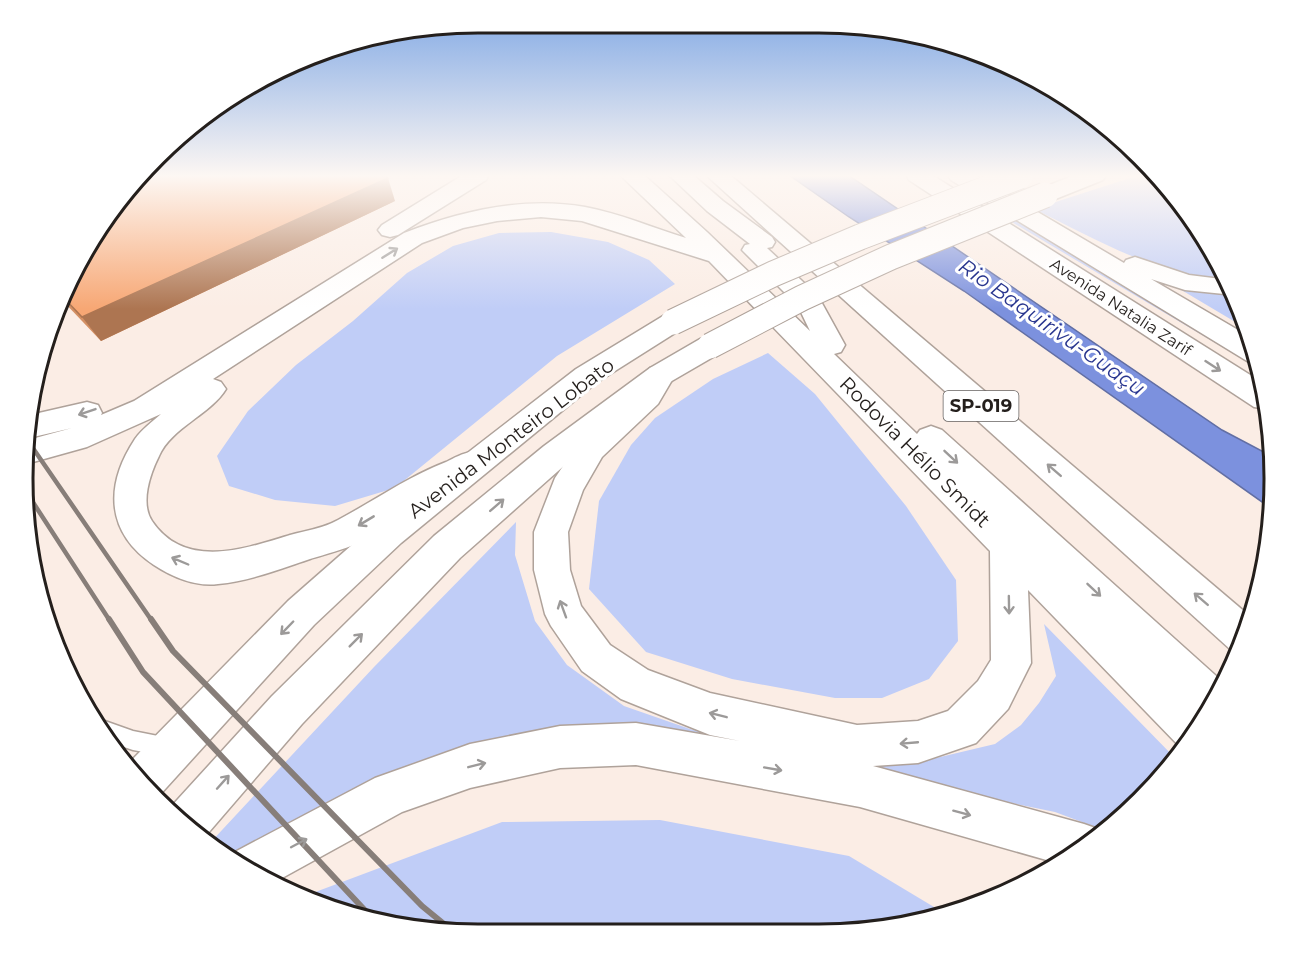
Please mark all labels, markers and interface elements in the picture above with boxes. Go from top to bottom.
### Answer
one-way arrow [381,247,398,259]
water label: Rio Baquirivu-Guaçu [954,253,1150,401]
street label: Avenida Natalia Zarif [1047,254,1196,360]
street label: Avenida Monteiro Lobato [403,353,619,523]
one-way arrow [1204,360,1221,372]
street label: Rodovia Hélio Smidt [835,372,995,532]
road number: SP-019 [944,391,1018,421]
one-way arrow [78,408,97,419]
one-way arrow [943,450,958,464]
one-way arrow [1047,463,1062,477]
one-way arrow [489,498,504,512]
one-way arrow [358,516,375,528]
one-way arrow [172,555,190,566]
one-way arrow [1086,582,1101,597]
one-way arrow [1194,592,1209,606]
one-way arrow [1004,594,1015,614]
one-way arrow [557,600,568,619]
one-way arrow [281,620,295,635]
one-way arrow [349,633,364,647]
one-way arrow [709,709,728,721]
one-way arrow [900,738,920,749]
one-way arrow [467,759,486,771]
one-way arrow [762,764,782,775]
one-way arrow [216,775,230,790]
one-way arrow [953,807,972,819]
one-way arrow [289,837,307,848]

